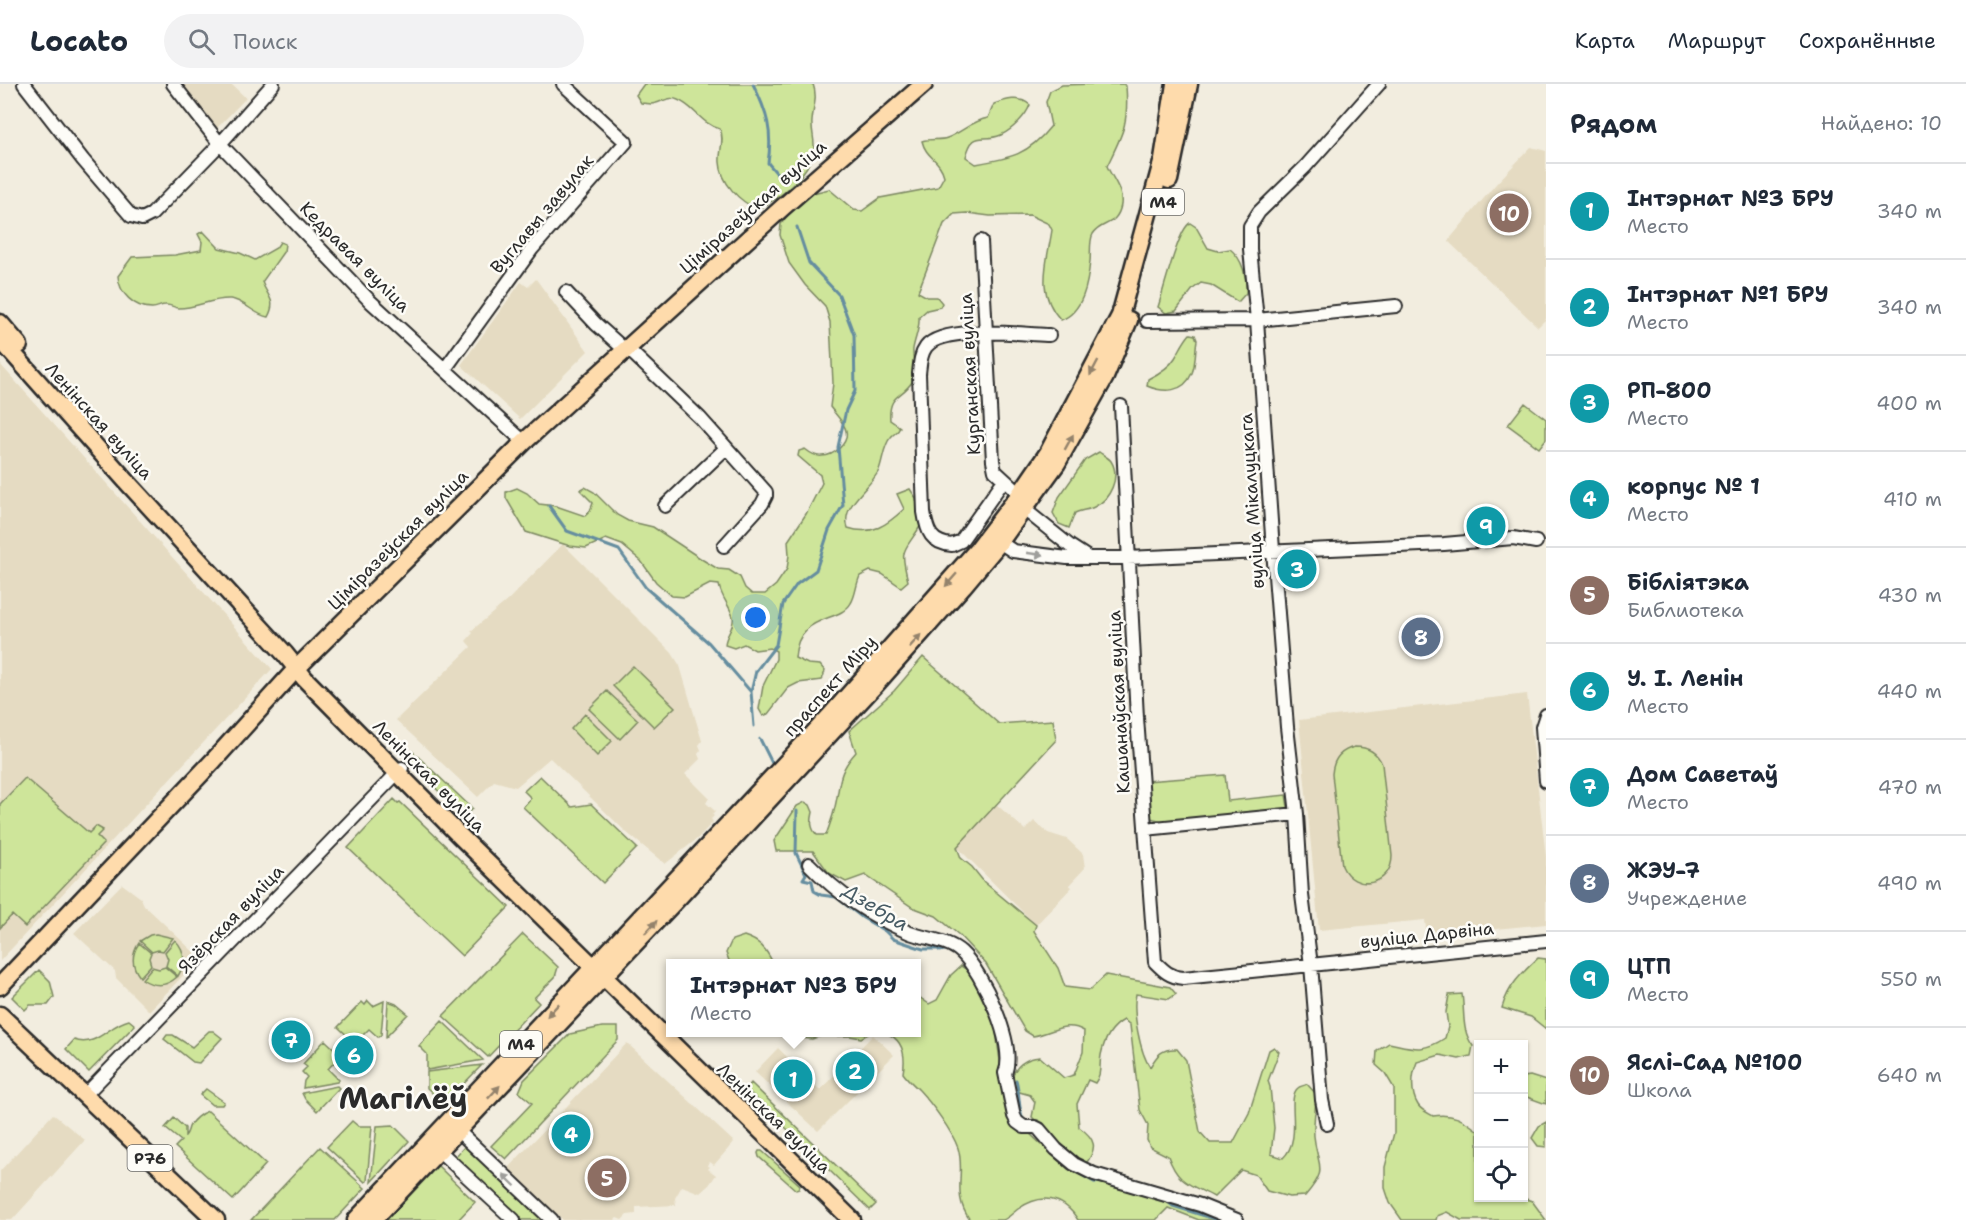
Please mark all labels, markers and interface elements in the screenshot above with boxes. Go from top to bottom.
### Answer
search box [164,14,584,68]
text: Locato [30,22,128,60]
icon: search [185,25,218,58]
text: Поиск [233,27,297,56]
text: Карта [1575,27,1635,55]
text: Маршрут [1668,27,1766,55]
text: Сохранённые [1799,27,1936,55]
text: Рядом [1570,106,1657,141]
text: Найдено: 10 [1821,110,1942,136]
street label: Ціміразеўская вуліца [675,135,831,279]
street label: Вуглавы завулак [485,149,599,279]
text: Інтэрнат №3 БРУ [1627,184,1834,213]
road number: М4 [1142,189,1184,215]
pin: 10 [1490,190,1528,236]
street label: Кедравая вуліца [295,197,415,317]
text: 1 [1585,198,1594,224]
text: 340 m [1877,198,1942,224]
text: Место [1627,213,1689,239]
text: Інтэрнат №1 БРУ [1627,280,1829,309]
street label: Курганская вуліца [954,292,986,456]
text: 2 [1583,294,1597,320]
text: 340 m [1877,294,1942,320]
text: Место [1627,309,1689,335]
street label: Ленінская вуліца [40,357,158,485]
one-way arrow [1089,360,1099,377]
text: РП-800 [1627,376,1712,405]
text: 3 [1583,390,1597,416]
text: 400 m [1876,390,1942,416]
text: Место [1627,405,1689,431]
street label: вуліца Мікалуцкага [1234,412,1270,590]
one-way arrow [1063,434,1073,451]
street label: Ціміразеўская вуліца [322,464,474,616]
text: корпус № 1 [1627,472,1760,501]
text: 4 [1583,486,1597,512]
text: 410 m [1883,486,1942,512]
text: Место [1627,501,1689,527]
pin: 9 [1466,504,1506,548]
pin: 3 [1278,546,1316,592]
one-way arrow [1026,550,1045,559]
text: Бібліятэка [1627,568,1749,597]
one-way arrow [944,572,957,588]
text: 5 [1583,582,1596,608]
text: 430 m [1878,582,1942,608]
text: Библиотека [1627,597,1744,623]
your location [741,603,770,632]
street label: Кашанаўская вуліца [1102,610,1136,794]
pin: 8 [1402,614,1440,660]
street label: праспект Міру [778,630,882,742]
one-way arrow [908,634,921,649]
text: У. І. Ленін [1627,664,1744,693]
text: 6 [1583,678,1597,704]
text: 440 m [1877,678,1942,704]
text: Место [1627,693,1689,719]
street label: Ленінская вуліца [367,714,491,838]
text: Дом Саветаў [1627,760,1778,789]
text: 7 [1583,774,1597,800]
text: 470 m [1878,774,1942,800]
text: Место [1627,789,1689,815]
text: ЖЭУ-7 [1627,856,1700,885]
street label: Язёрская вуліца [173,859,289,979]
text: 8 [1583,870,1597,896]
text: 490 m [1877,870,1942,896]
water label: Дзебра [837,877,914,937]
text: Учреждение [1627,885,1747,911]
street label: вуліца Дарвіна [1359,916,1495,954]
one-way arrow [643,920,657,934]
text: ЦТП [1627,952,1671,981]
popup [666,959,921,1037]
text: 9 [1583,966,1597,992]
text: 550 m [1880,966,1942,992]
text: Інтэрнат №3 БРУ [690,971,897,1000]
text: Место [1627,981,1689,1007]
text: Место [690,1000,752,1026]
one-way arrow [547,1002,560,1017]
pin: 7 [272,1018,310,1062]
road number: М4 [500,1031,542,1057]
pin: 6 [334,1032,374,1078]
map controls [1474,1040,1528,1202]
button: + [1474,1040,1528,1094]
pin: 2 [836,1048,874,1094]
text: Яслі-Сад №100 [1627,1048,1802,1077]
pin: 1 [774,1056,812,1102]
street label: Ленінская вуліца [712,1057,836,1179]
text: 10 [1578,1062,1601,1088]
text: 640 m [1877,1062,1942,1088]
text: Школа [1627,1077,1692,1103]
district label: Магілёў [338,1078,468,1119]
one-way arrow [487,1085,500,1100]
button: − [1474,1094,1528,1148]
pin: 4 [552,1112,590,1156]
road number: Р76 [128,1145,172,1171]
button: locate [1474,1148,1528,1202]
pin: 5 [588,1156,626,1200]
one-way arrow [503,1173,517,1187]

